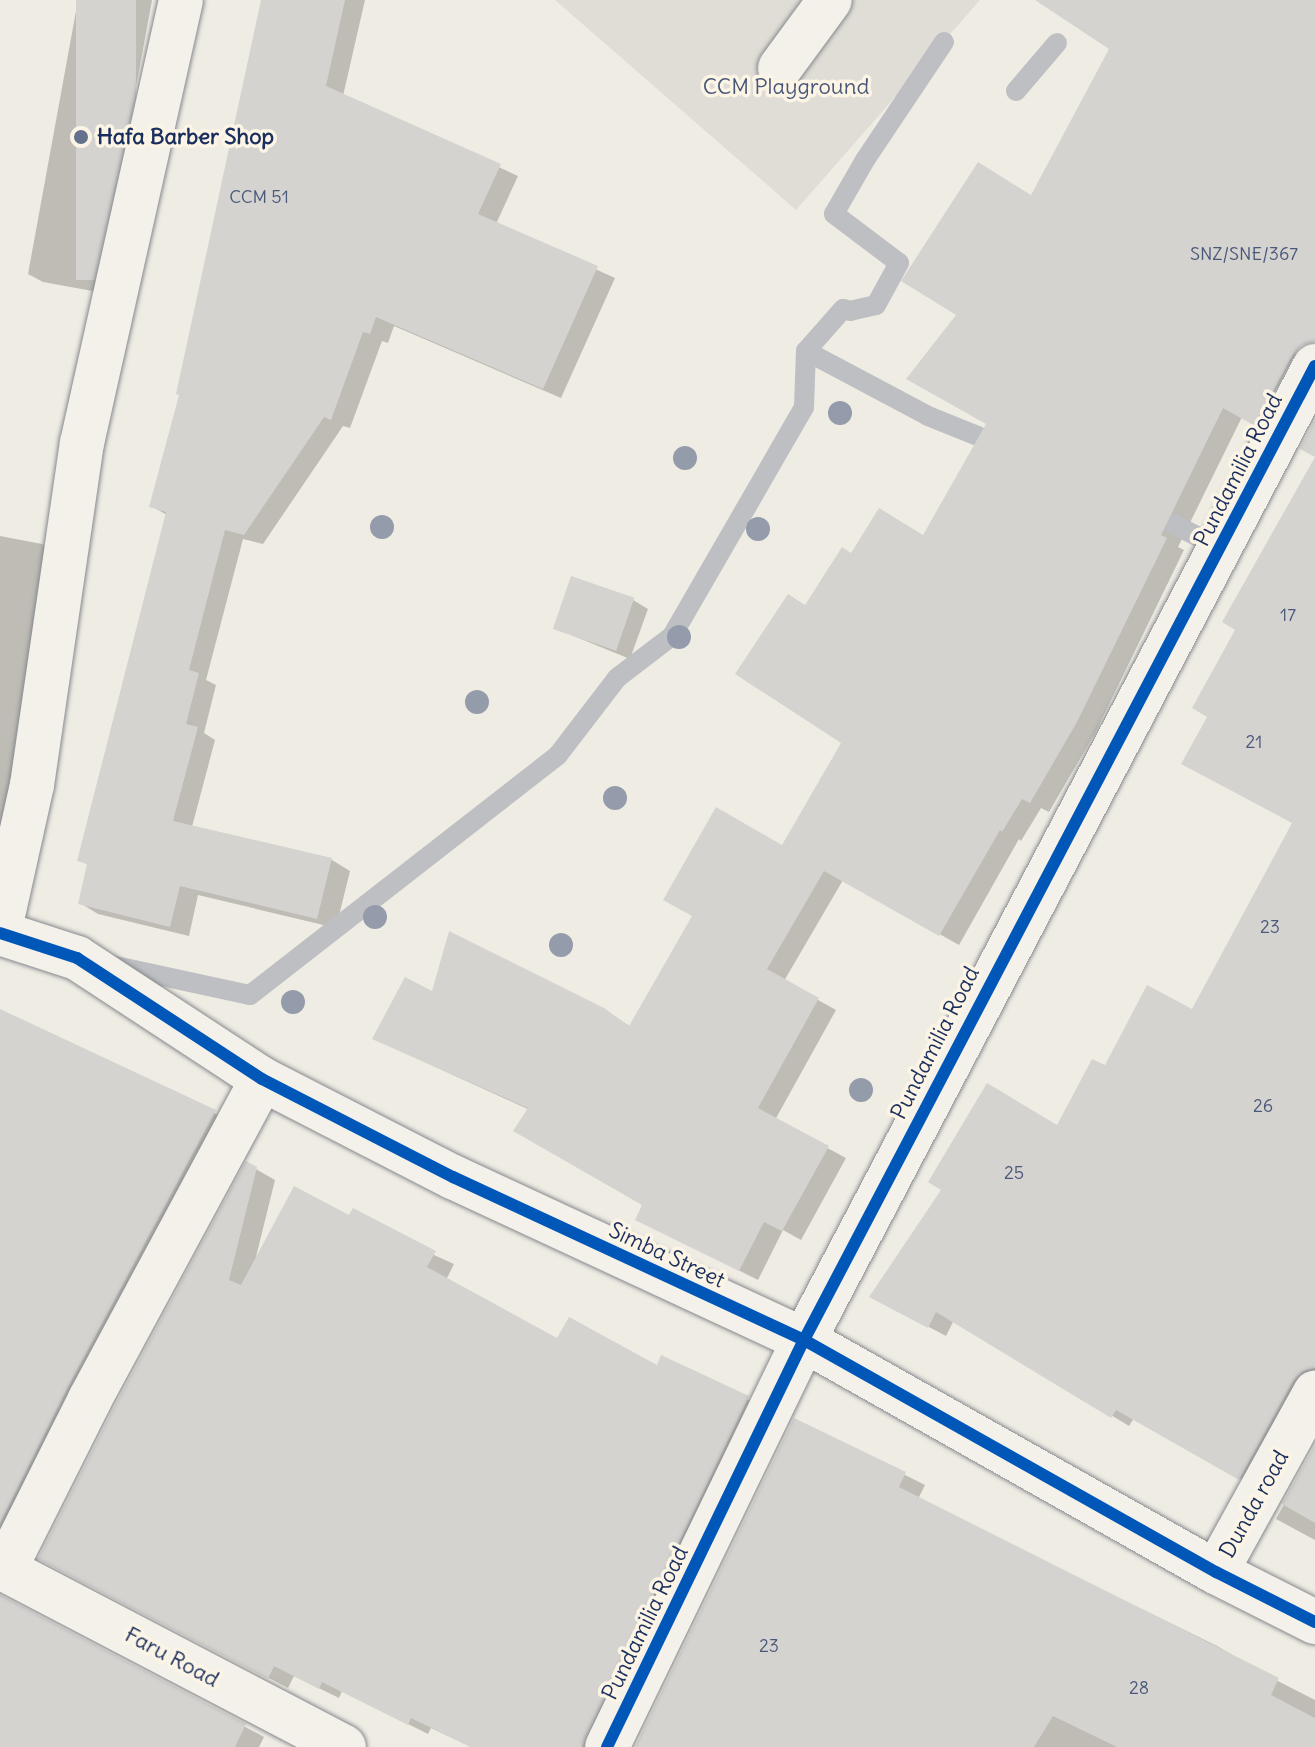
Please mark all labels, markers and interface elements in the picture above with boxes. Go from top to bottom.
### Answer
park label: CCM Playground [703,74,869,100]
place label: Hafa Barber Shop [97,124,274,150]
marker: Hafa Barber Shop [72,128,90,146]
house number: CCM 51 [229,186,289,208]
house number: SNZ/SNE/367 [1190,243,1298,265]
street label: Pundamilia Road [1188,389,1288,551]
house number: 17 [1280,604,1296,626]
house number: 21 [1245,731,1263,753]
house number: 23 [1260,916,1280,938]
street label: Pundamilia Road [885,962,985,1124]
house number: 26 [1253,1095,1273,1117]
house number: 25 [1004,1162,1024,1184]
street label: Simba Street [605,1217,729,1293]
street label: Dunda road [1214,1446,1294,1562]
street label: Pundamilia Road [596,1542,694,1704]
street label: Faru Road [120,1621,224,1693]
house number: 23 [759,1635,779,1657]
house number: 28 [1129,1677,1149,1699]

